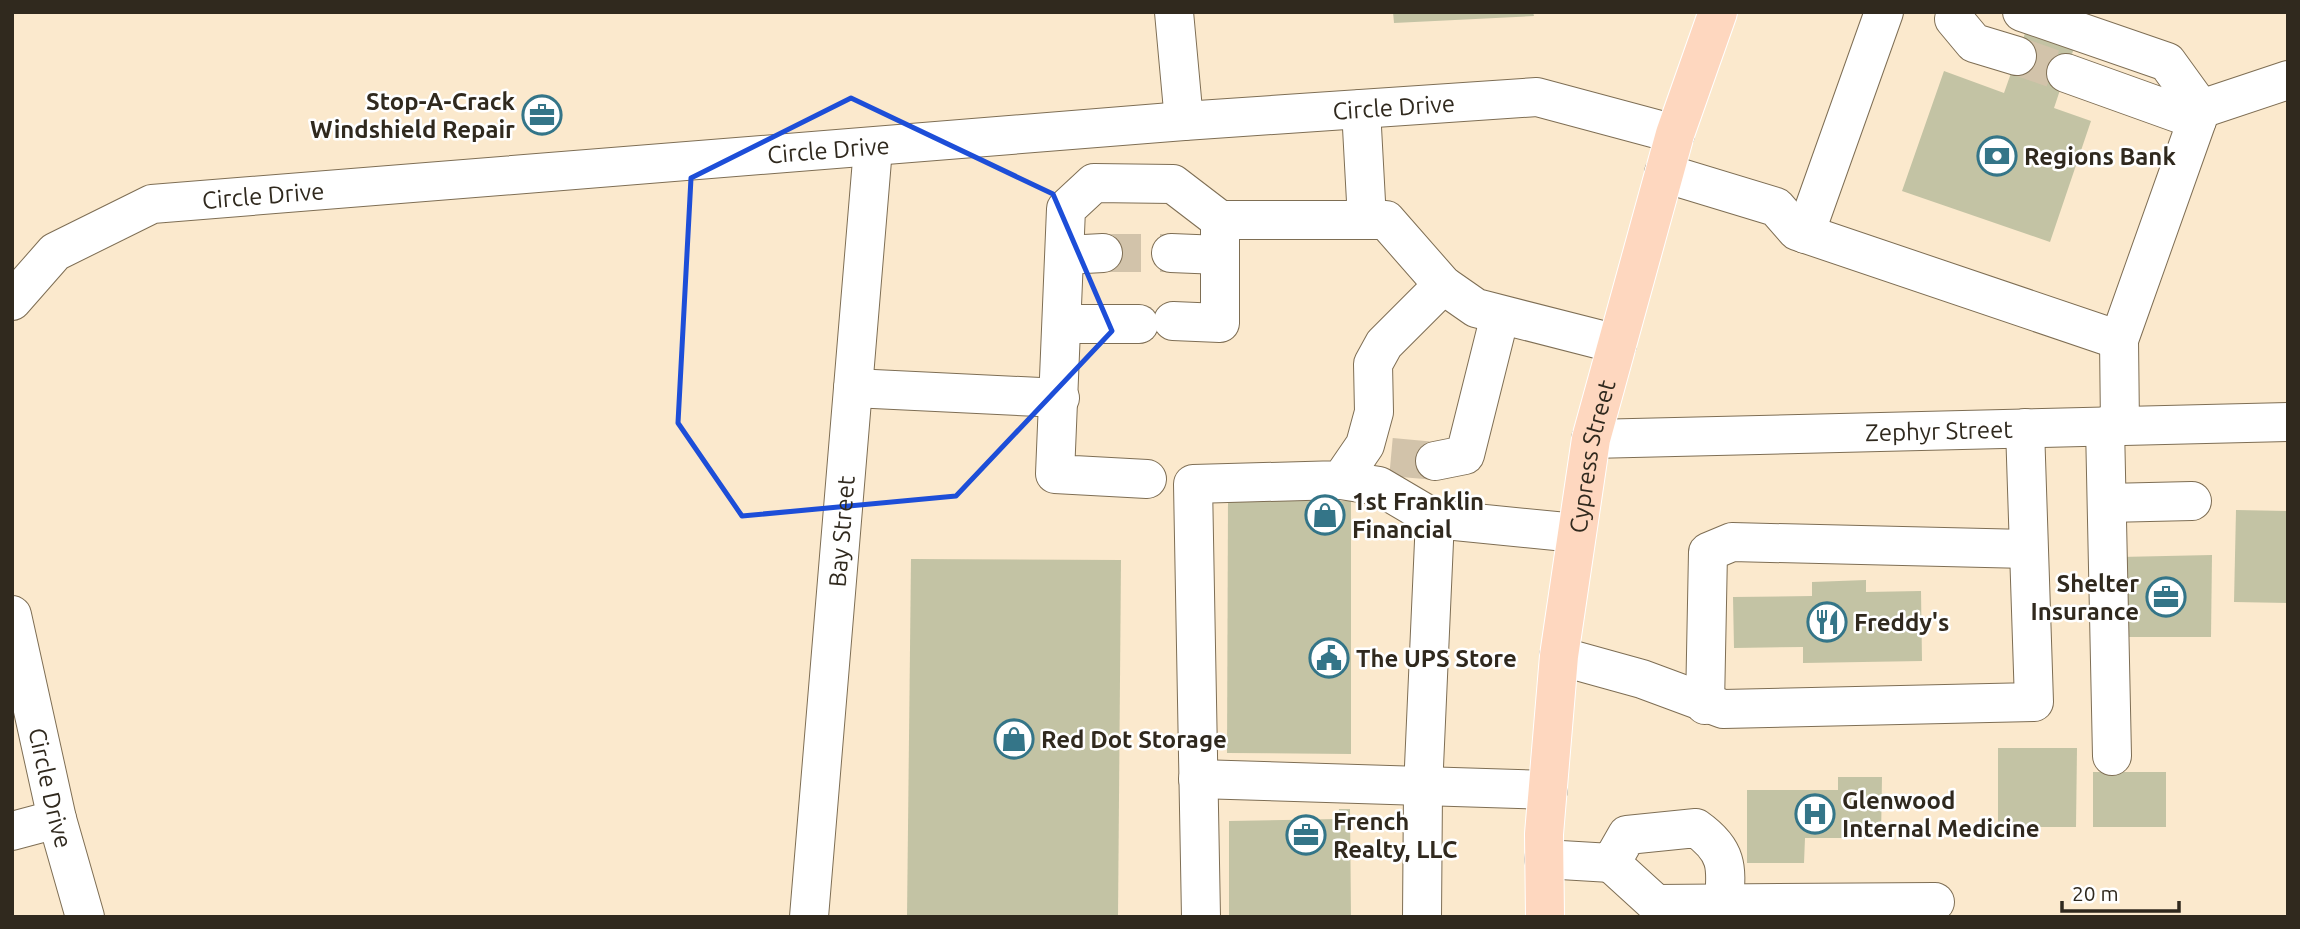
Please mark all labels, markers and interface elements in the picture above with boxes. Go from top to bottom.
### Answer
place label: Stop-A-Crack Windshield Repair [310,88,516,143]
street label: Circle Drive [1332,89,1456,124]
office icon: Stop-A-Crack Windshield Repair [521,94,563,136]
street label: Circle Drive [766,131,891,168]
bank icon: Regions Bank [1976,135,2018,177]
place label: Regions Bank [2024,143,2176,170]
street label: Circle Drive [201,177,325,213]
street label: Cypress Street [1564,376,1620,535]
street label: Zephyr Street [1865,415,2014,446]
street label: Bay Street [823,474,859,588]
place label: 1st Franklin Financial [1352,488,1484,543]
shop icon: 1st Franklin Financial [1304,494,1346,536]
place label: Shelter Insurance [2030,570,2139,625]
office icon: Shelter Insurance [2145,576,2187,618]
restaurant icon: Freddy's [1806,601,1848,643]
place label: Freddy's [1854,609,1949,636]
public building icon: The UPS Store [1308,637,1350,679]
place label: The UPS Store [1356,645,1517,672]
shop icon: Red Dot Storage [993,718,1035,760]
street label: Circle Drive [24,725,78,851]
place label: Red Dot Storage [1041,726,1227,753]
place label: Glenwood Internal Medicine [1842,787,2040,842]
hospital icon: Glenwood Internal Medicine [1794,793,1836,835]
place label: French Realty, LLC [1333,808,1457,863]
office icon: French Realty, LLC [1285,814,1327,856]
scale bar [2062,870,2179,914]
text: 20 m [2072,881,2119,905]

